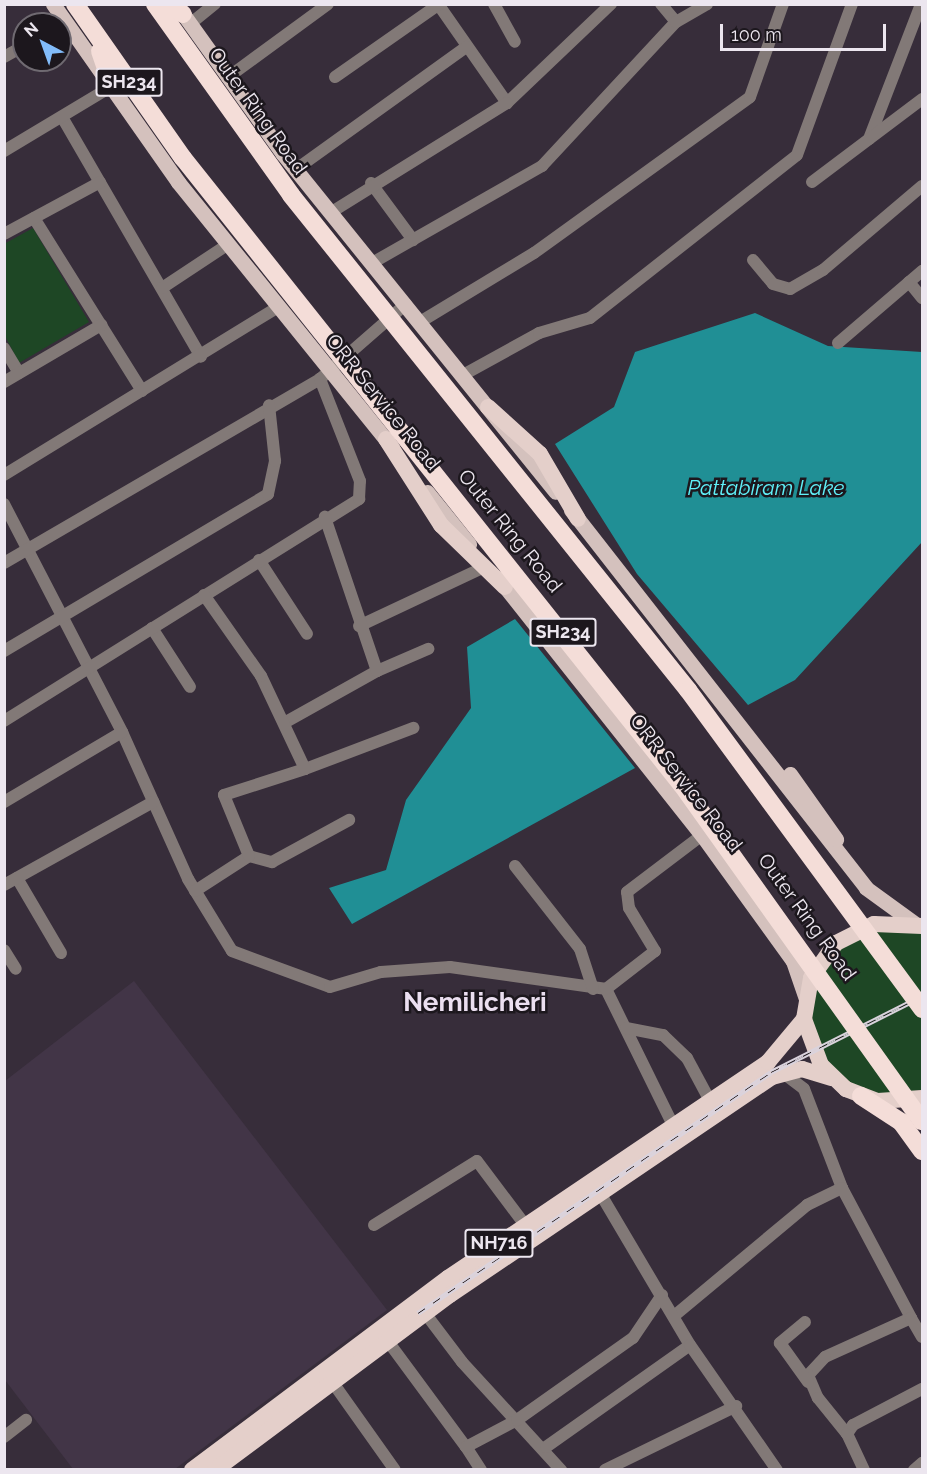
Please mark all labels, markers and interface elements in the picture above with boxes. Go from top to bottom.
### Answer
north arrow [12,12,72,72]
scale bar [723,12,890,50]
text: N [20,18,42,41]
text: 100 m [731,24,782,45]
street label: Outer Ring Road [204,43,312,179]
road number: SH234 [94,67,164,97]
street label: ORR Service Road [321,329,445,475]
street label: Outer Ring Road [453,465,567,597]
water label: Pattabiram Lake [687,475,845,501]
road number: SH234 [528,617,598,647]
street label: ORR Service Road [625,709,747,857]
street label: Outer Ring Road [753,849,861,985]
district label: Nemilicheri [403,987,547,1019]
road number: NH716 [463,1228,535,1258]

